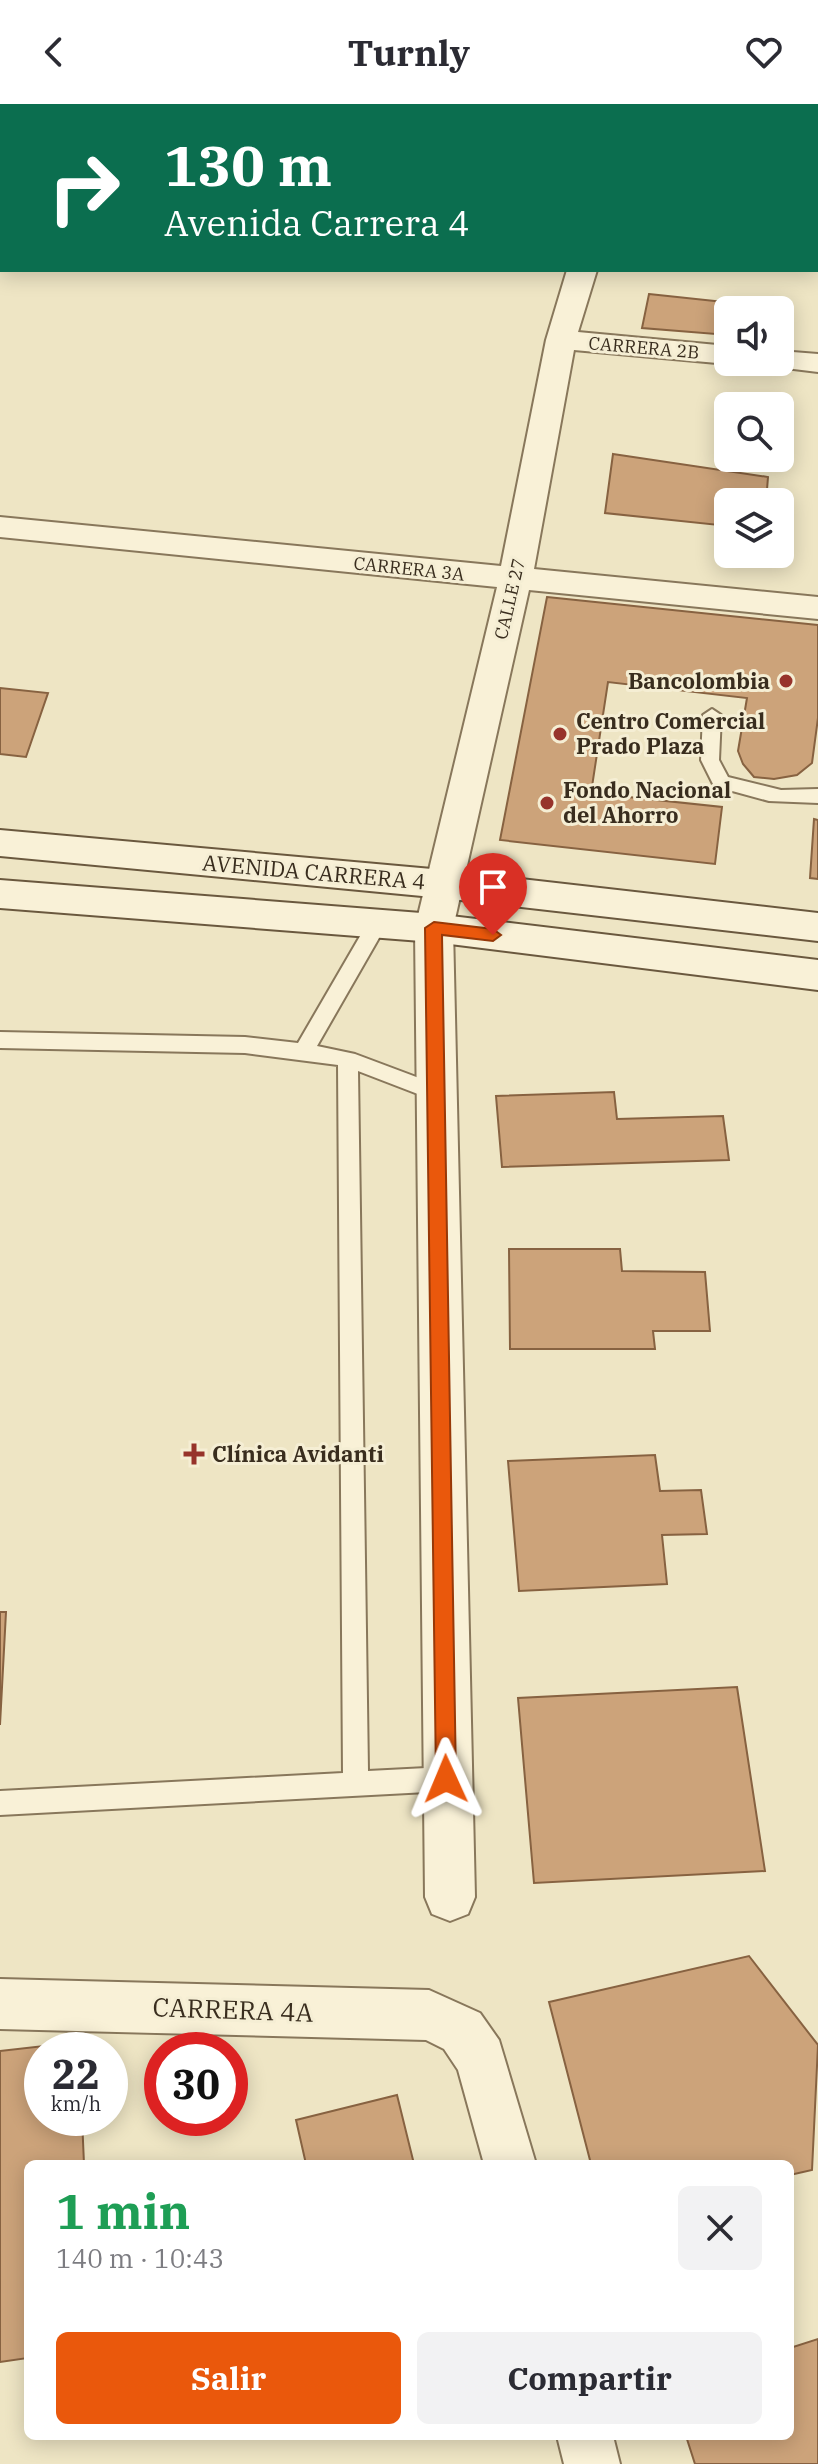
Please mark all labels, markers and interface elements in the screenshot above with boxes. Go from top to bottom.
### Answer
text: Turnly [348,29,470,76]
icon: back [32,30,76,74]
icon: heart [742,30,786,74]
text: 130 m [164,129,332,201]
icon: right [32,136,136,240]
text: Avenida Carrera 4 [164,199,470,246]
map controls [714,296,794,568]
button: sound [714,296,794,376]
street label: CARRERA 2B [588,331,700,364]
button: search [714,392,794,472]
button: layers [714,488,794,568]
street label: CARRERA 3A [352,551,466,586]
street label: CALLE 27 [489,556,530,642]
place label: Bancolombia [628,666,770,695]
marker: Bancolombia [777,672,795,690]
place label: Centro Comercial Prado Plaza [576,706,765,760]
marker: Centro Comercial Prado Plaza [551,725,569,743]
place label: Fondo Nacional del Ahorro [563,775,731,829]
marker: Fondo Nacional del Ahorro [538,794,556,812]
street label: AVENIDA CARRERA 4 [201,847,427,896]
pin [459,853,527,935]
icon: arrive [471,865,515,909]
place label: Clínica Avidanti [212,1439,384,1468]
marker: Clínica Avidanti [183,1443,205,1465]
position arrow [404,1737,488,1821]
street label: CARRERA 4A [152,1989,314,2029]
speed limit sign: 30 [144,2032,248,2136]
text: 22 [52,2048,100,2100]
text: km/h [51,2090,101,2117]
text: 1 min [56,2180,190,2242]
button: close [678,2186,762,2270]
text: 140 m · 10:43 [56,2241,224,2275]
button: Salir [56,2332,401,2424]
button: Compartir [417,2332,762,2424]

